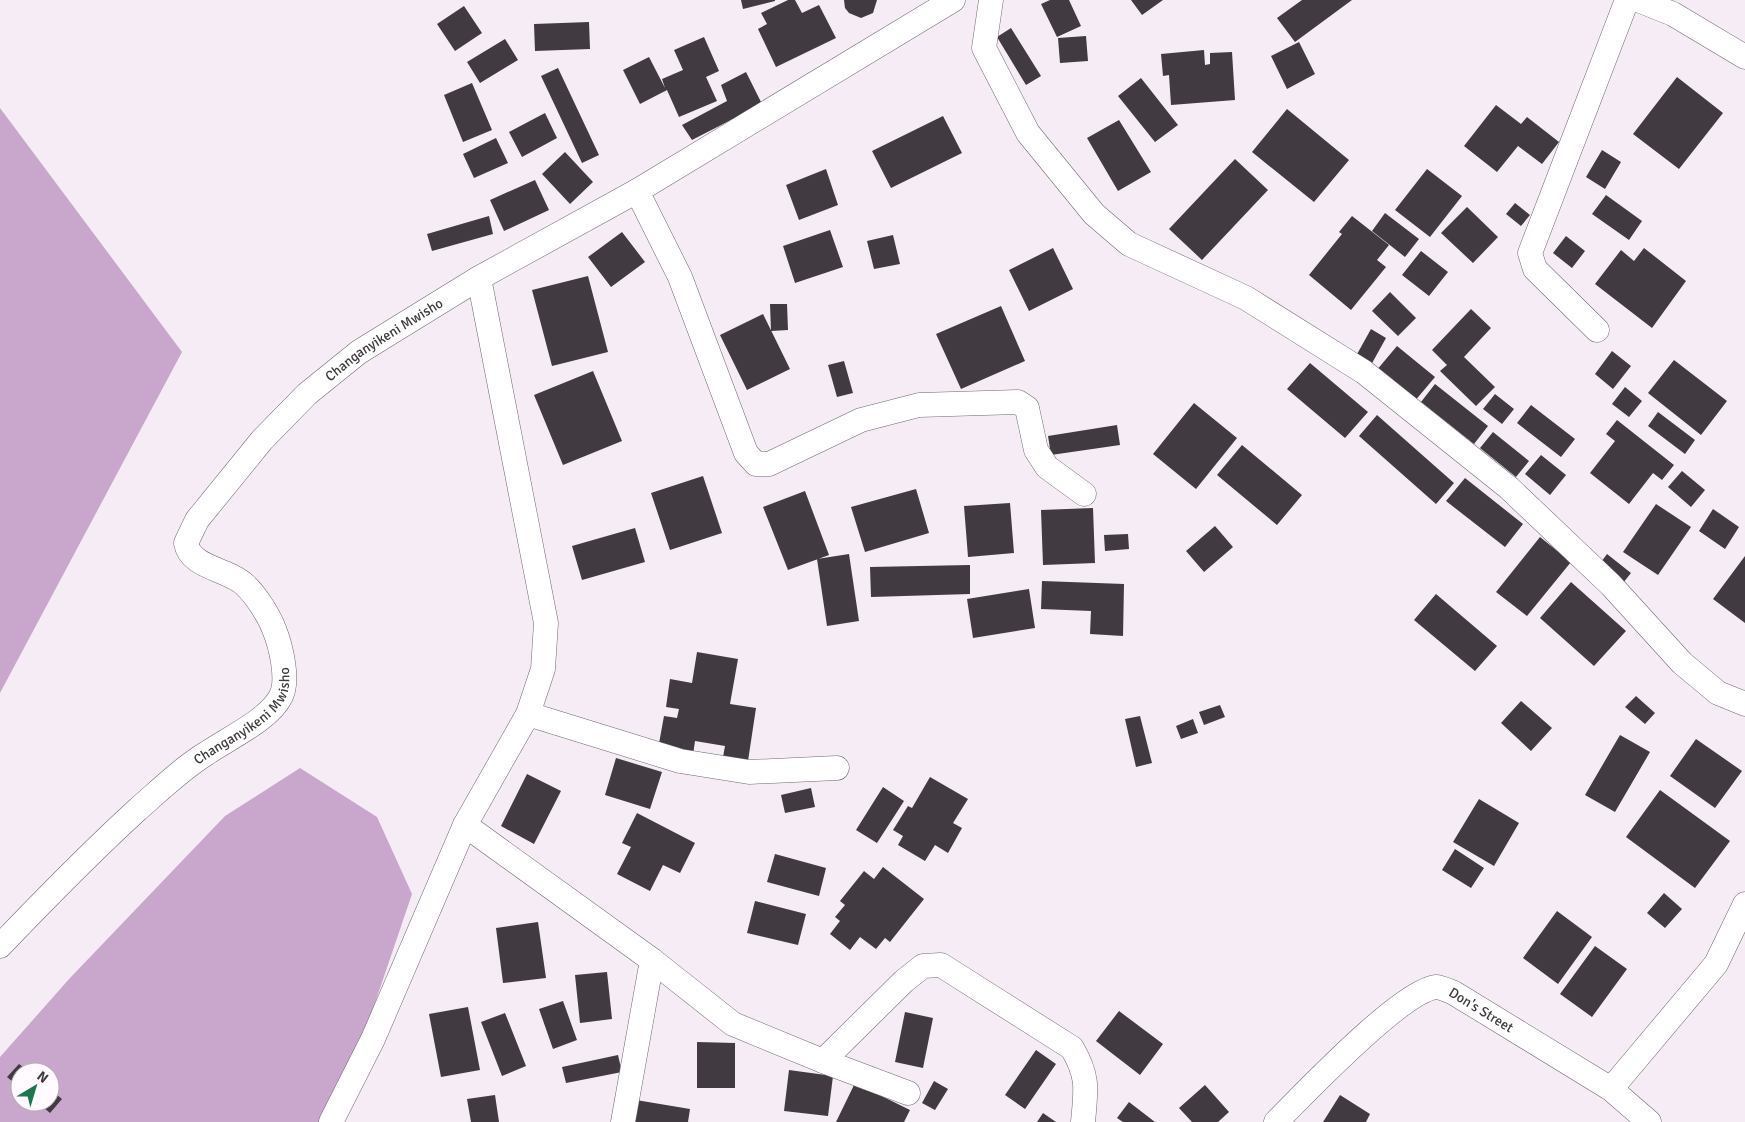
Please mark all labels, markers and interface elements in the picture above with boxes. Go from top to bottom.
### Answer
street label: Changanyikeni Mwisho [321,294,446,385]
street label: Changanyikeni Mwisho [190,667,293,768]
street label: Don's Street [1446,983,1517,1036]
north arrow [10,1062,60,1112]
text: N [34,1067,52,1087]

